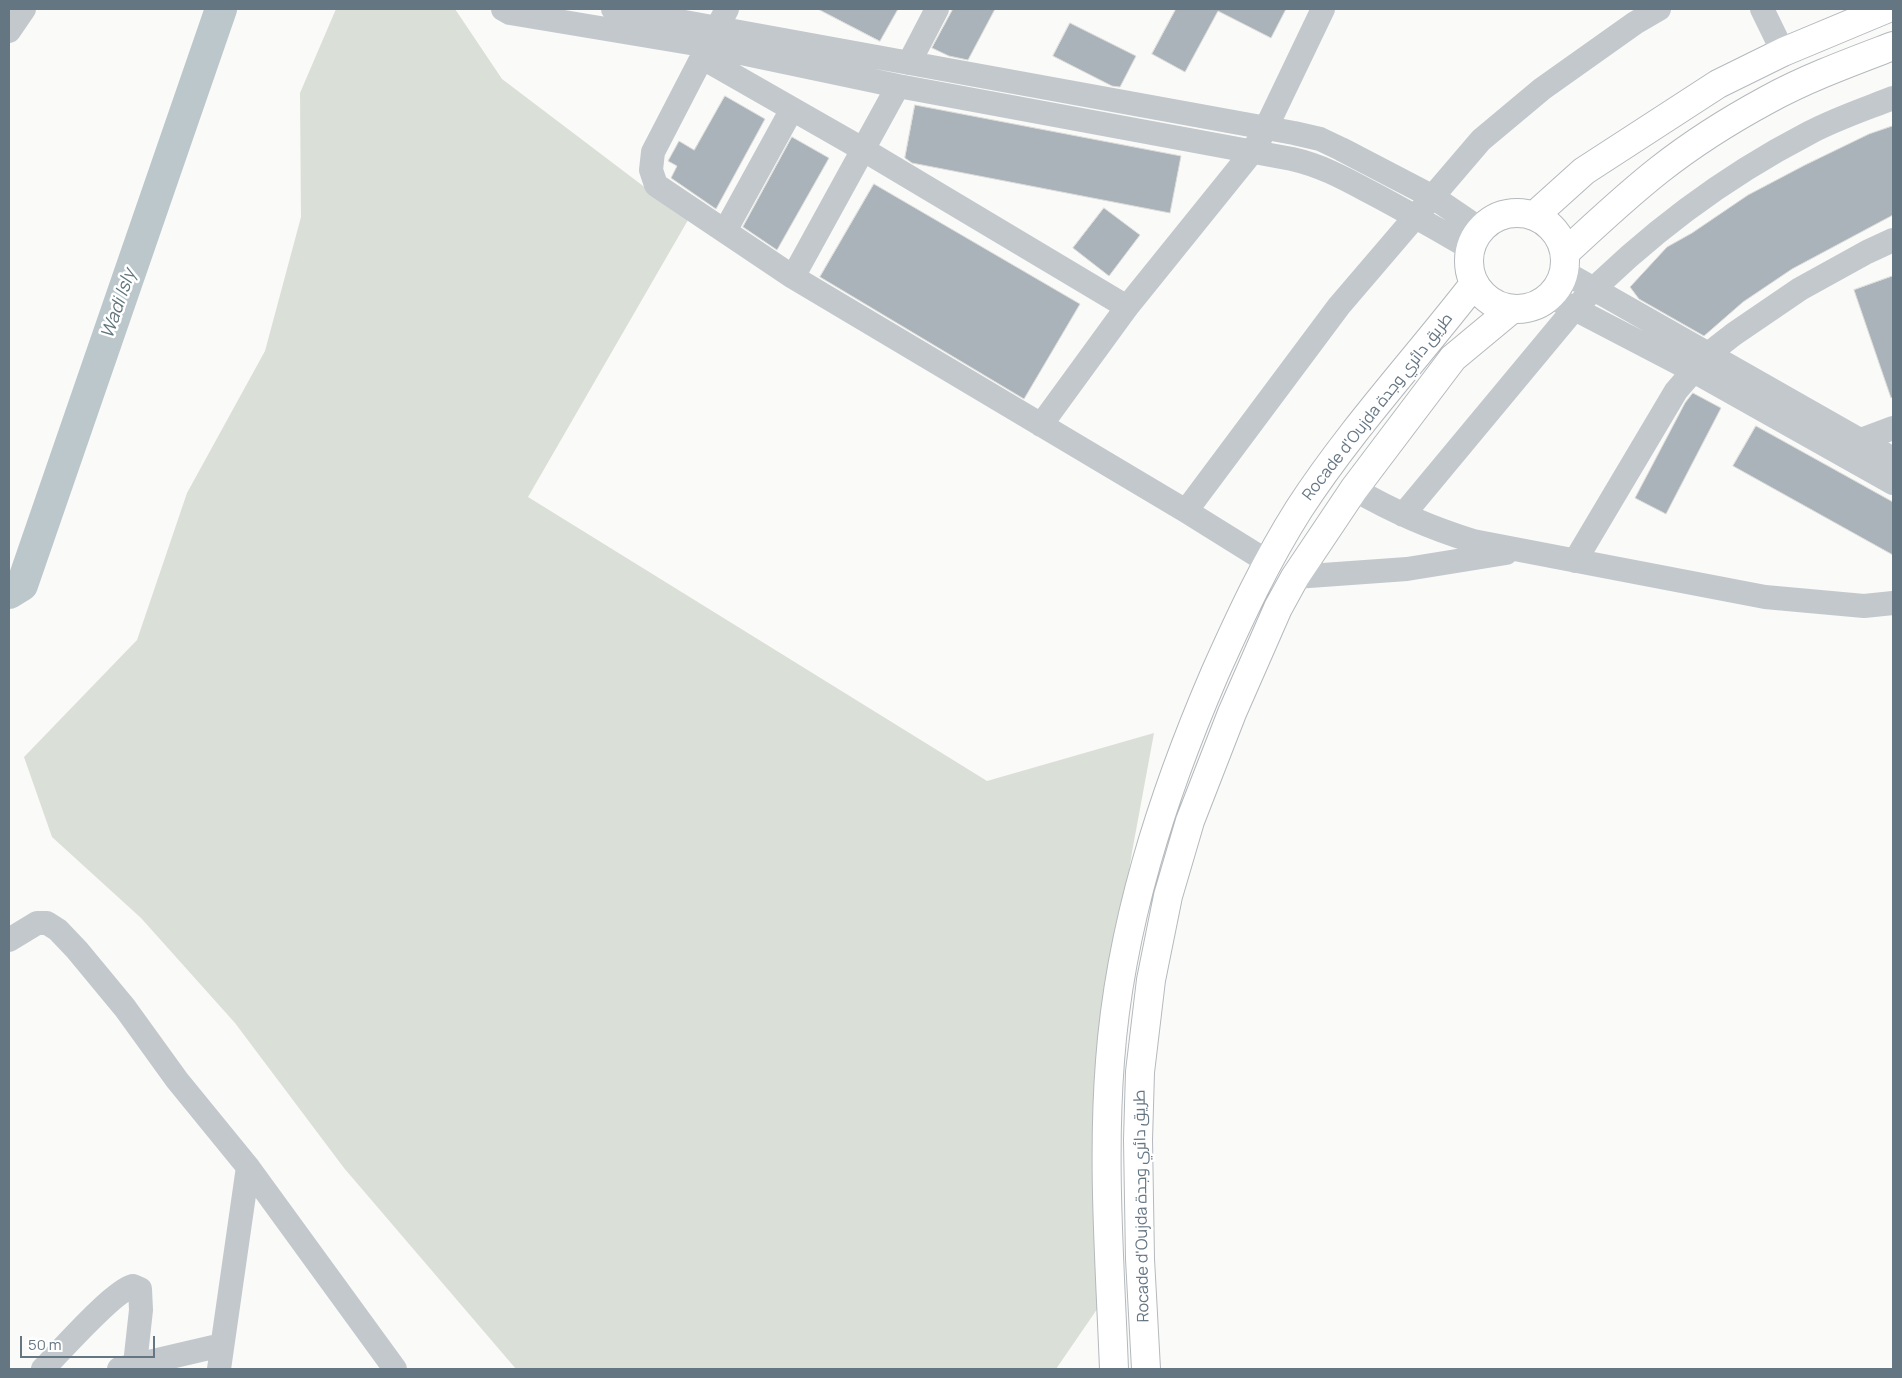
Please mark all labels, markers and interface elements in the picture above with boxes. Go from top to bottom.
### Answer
water label: Wadi Isly [97,267,141,341]
street label: Rocade d'Oujda طريق دائري وجدة [1299,309,1457,505]
street label: Rocade d'Oujda طريق دائري وجدة [1130,1089,1154,1323]
scale bar [22,1326,158,1358]
text: 50 m [28,1334,62,1355]

